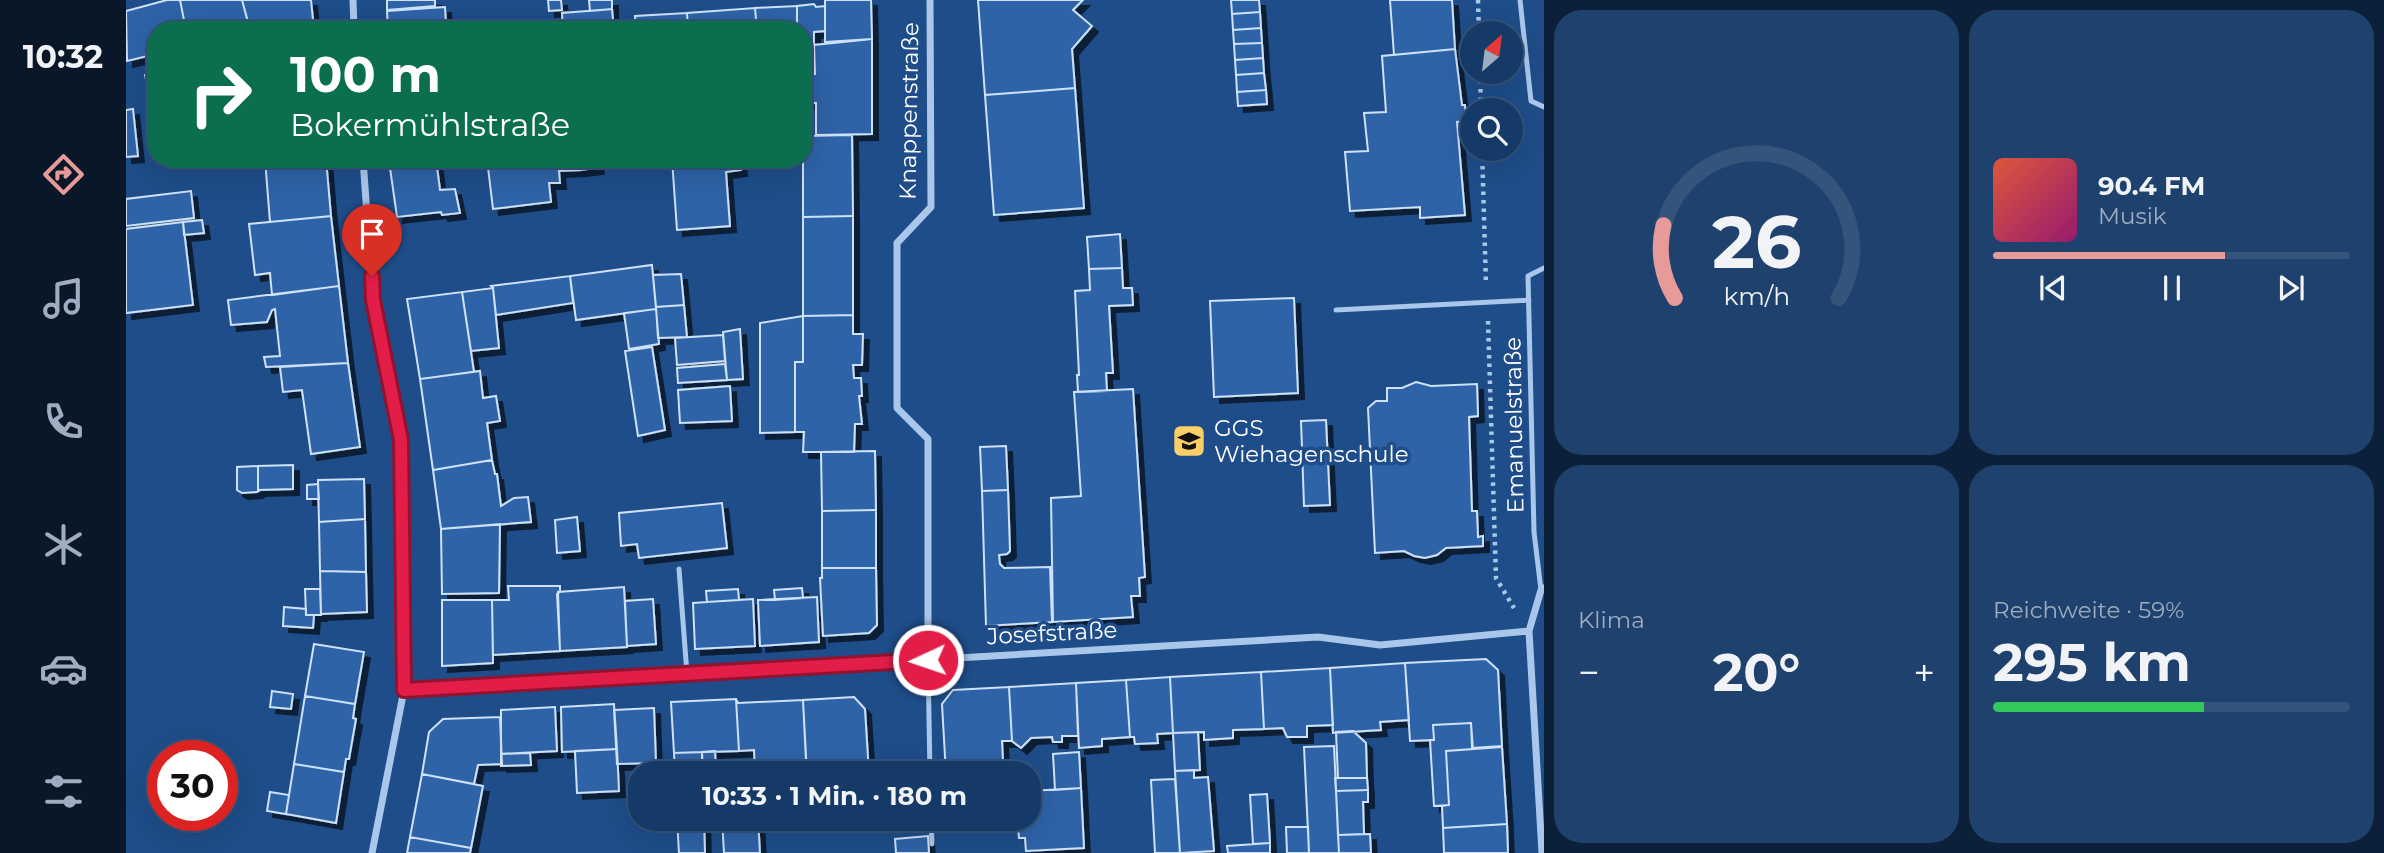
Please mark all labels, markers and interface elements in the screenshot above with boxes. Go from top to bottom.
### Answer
north arrow [1460,21,1522,84]
map controls [1460,21,1523,161]
street label: Knappenstraße [893,22,925,200]
text: 10:32 [23,37,103,76]
text: 100 m [290,45,441,104]
icon: right [175,49,266,140]
button: search [1460,98,1523,161]
text: Bokermühlstraße [290,105,570,144]
icon: directions [39,150,88,199]
text: 90.4 FM [2098,170,2205,202]
text: 26 [1712,199,1801,287]
text: Musik [2098,202,2167,230]
pin [342,204,402,276]
icon: arrive [353,215,391,253]
icon: previous [2034,269,2072,307]
icon: pause [2153,269,2191,307]
icon: next [2272,269,2310,307]
icon: music [39,274,88,323]
text: km/h [1723,281,1790,311]
street label: Emanuelstraße [1498,337,1530,513]
icon: phone [39,397,88,446]
place label: GGS Wiehagenschule [1214,414,1409,468]
school or university icon: GGS Wiehagenschule [1170,422,1208,460]
icon: climate [39,520,88,569]
text: Reichweite · 59% [1993,596,2184,624]
text: Klima [1578,606,1645,634]
street label: Josefstraße [985,616,1118,650]
position arrow [891,623,965,697]
text: 295 km [1993,631,2191,694]
text: 20° [1713,641,1800,704]
icon: car [39,644,88,693]
text: − [1578,649,1600,696]
text: + [1913,649,1935,696]
speed limit sign: 30 [147,740,238,831]
icon: filters [39,767,88,816]
text: 10:33 · 1 Min. · 180 m [702,780,967,812]

